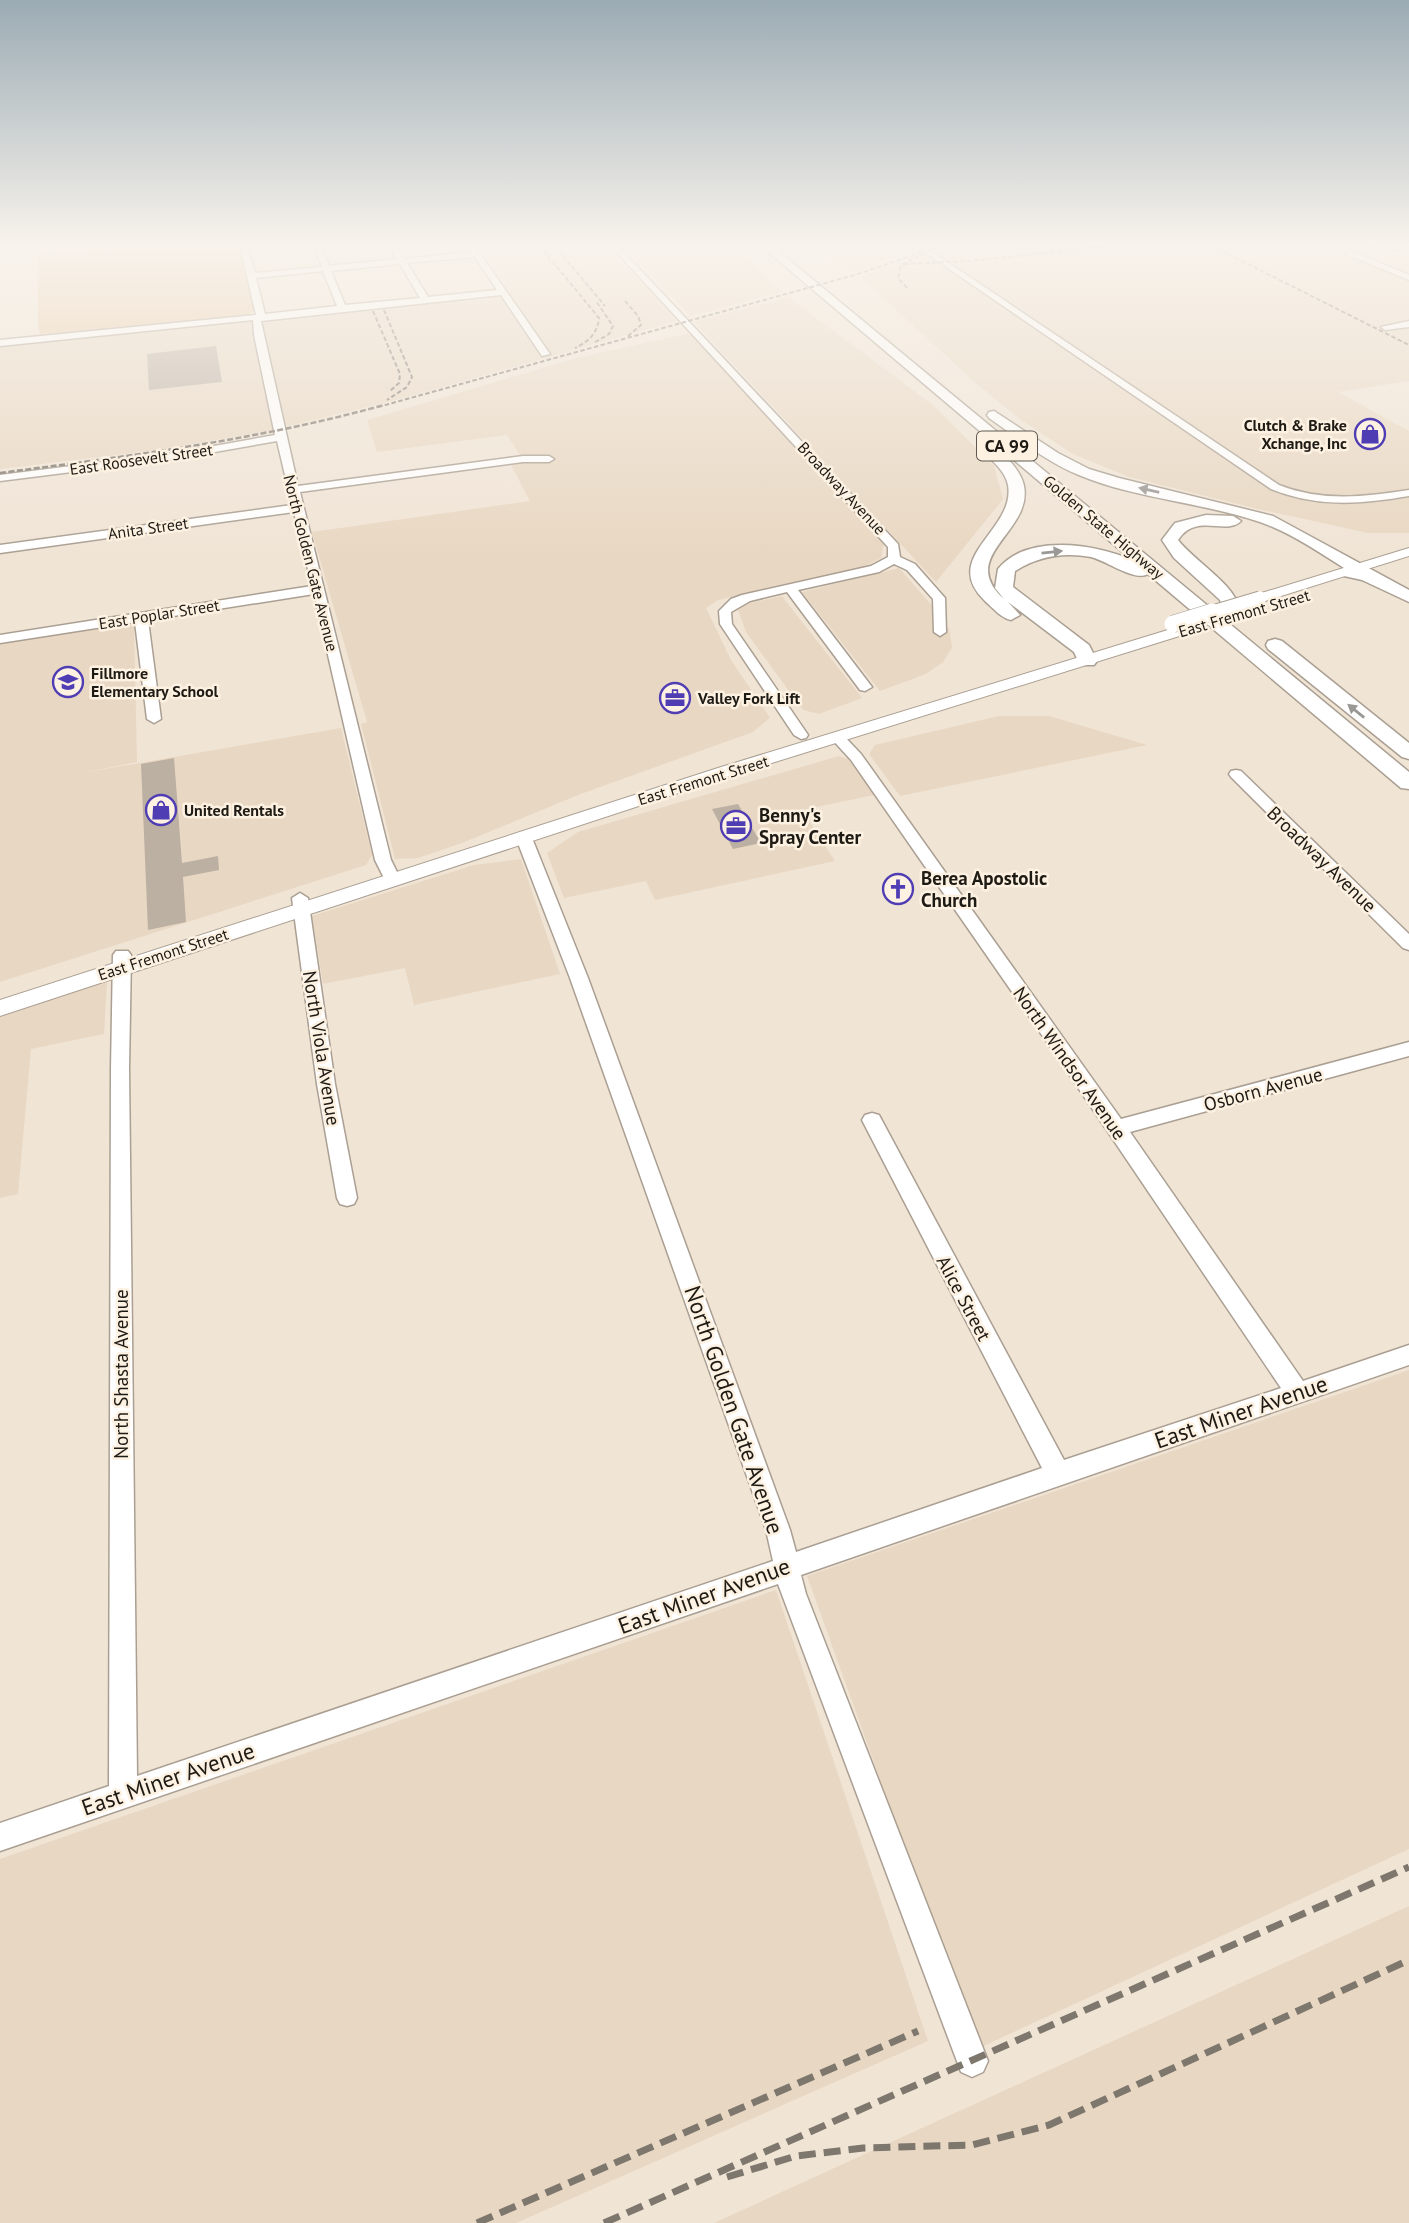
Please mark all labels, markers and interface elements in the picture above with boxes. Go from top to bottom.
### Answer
place label: Clutch & Brake Xchange, Inc [1244,415,1347,453]
shop icon: Clutch & Brake Xchange, Inc [1353,417,1387,451]
road number: CA 99 [977,432,1037,461]
street label: Broadway Avenue [794,437,890,539]
street label: East Roosevelt Street [68,439,214,479]
street label: Golden State Highway [1039,471,1169,584]
street label: North Golden Gate Avenue [279,473,343,653]
one-way arrow [1138,484,1160,495]
street label: Anita Street [107,512,190,544]
one-way arrow [1041,546,1063,557]
street label: East Fremont Street [1176,585,1313,641]
street label: East Poplar Street [97,595,221,633]
place label: Fillmore Elementary School [91,663,218,701]
school or university icon: Fillmore Elementary School [51,665,85,699]
office icon: Valley Fork Lift [658,681,692,715]
place label: Valley Fork Lift [697,688,800,708]
one-way arrow [1347,703,1365,718]
street label: East Fremont Street [635,750,771,809]
shop icon: United Rentals [144,793,178,827]
place label: United Rentals [184,800,284,820]
street label: Broadway Avenue [1262,801,1382,917]
place label: Benny's Spray Center [759,803,862,849]
office icon: Benny's Spray Center [719,809,753,843]
place label: Berea Apostolic Church [921,866,1047,912]
church icon: Berea Apostolic Church [881,872,915,906]
street label: East Fremont Street [95,923,231,984]
street label: North Viola Avenue [298,969,346,1127]
street label: North Windsor Avenue [1008,982,1132,1144]
street label: Osborn Avenue [1201,1062,1325,1116]
street label: Alice Street [932,1251,997,1345]
street label: North Golden Gate Avenue [678,1282,791,1538]
street label: North Shasta Avenue [109,1289,133,1459]
street label: East Miner Avenue [1151,1368,1331,1455]
street label: East Miner Avenue [614,1551,794,1640]
street label: East Miner Avenue [78,1735,258,1822]

